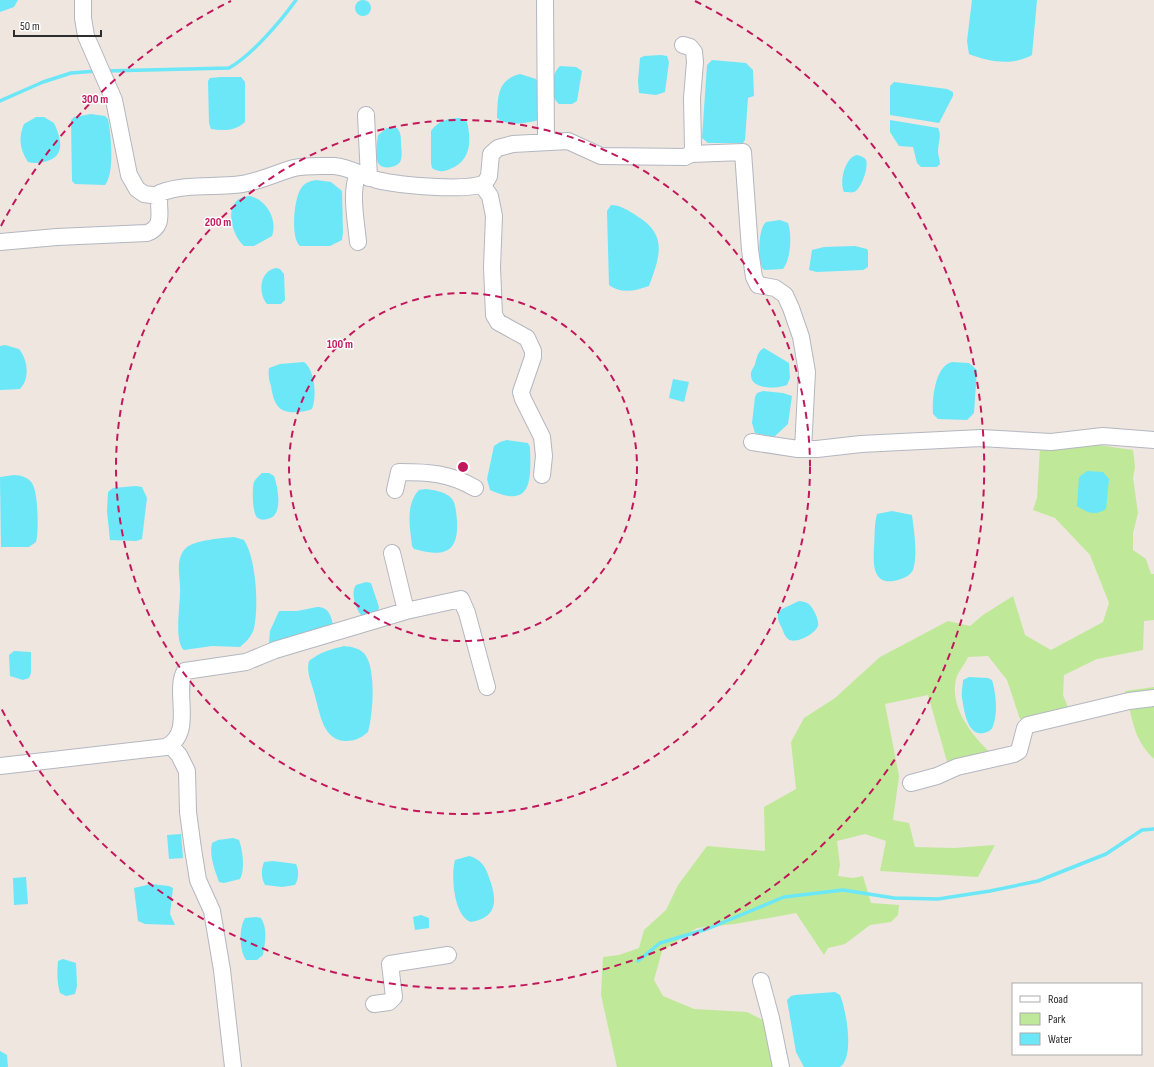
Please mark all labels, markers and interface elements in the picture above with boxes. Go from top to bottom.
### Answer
scale bar [14,12,101,38]
text: 50 m [20,19,40,34]
text: 300 m [82,92,108,107]
text: 200 m [205,215,231,230]
text: 100 m [327,337,353,352]
centre of rings [456,460,470,474]
legend [1012,983,1142,1055]
text: Road [1048,992,1068,1007]
text: Park [1048,1012,1066,1027]
text: Water [1048,1032,1072,1047]

